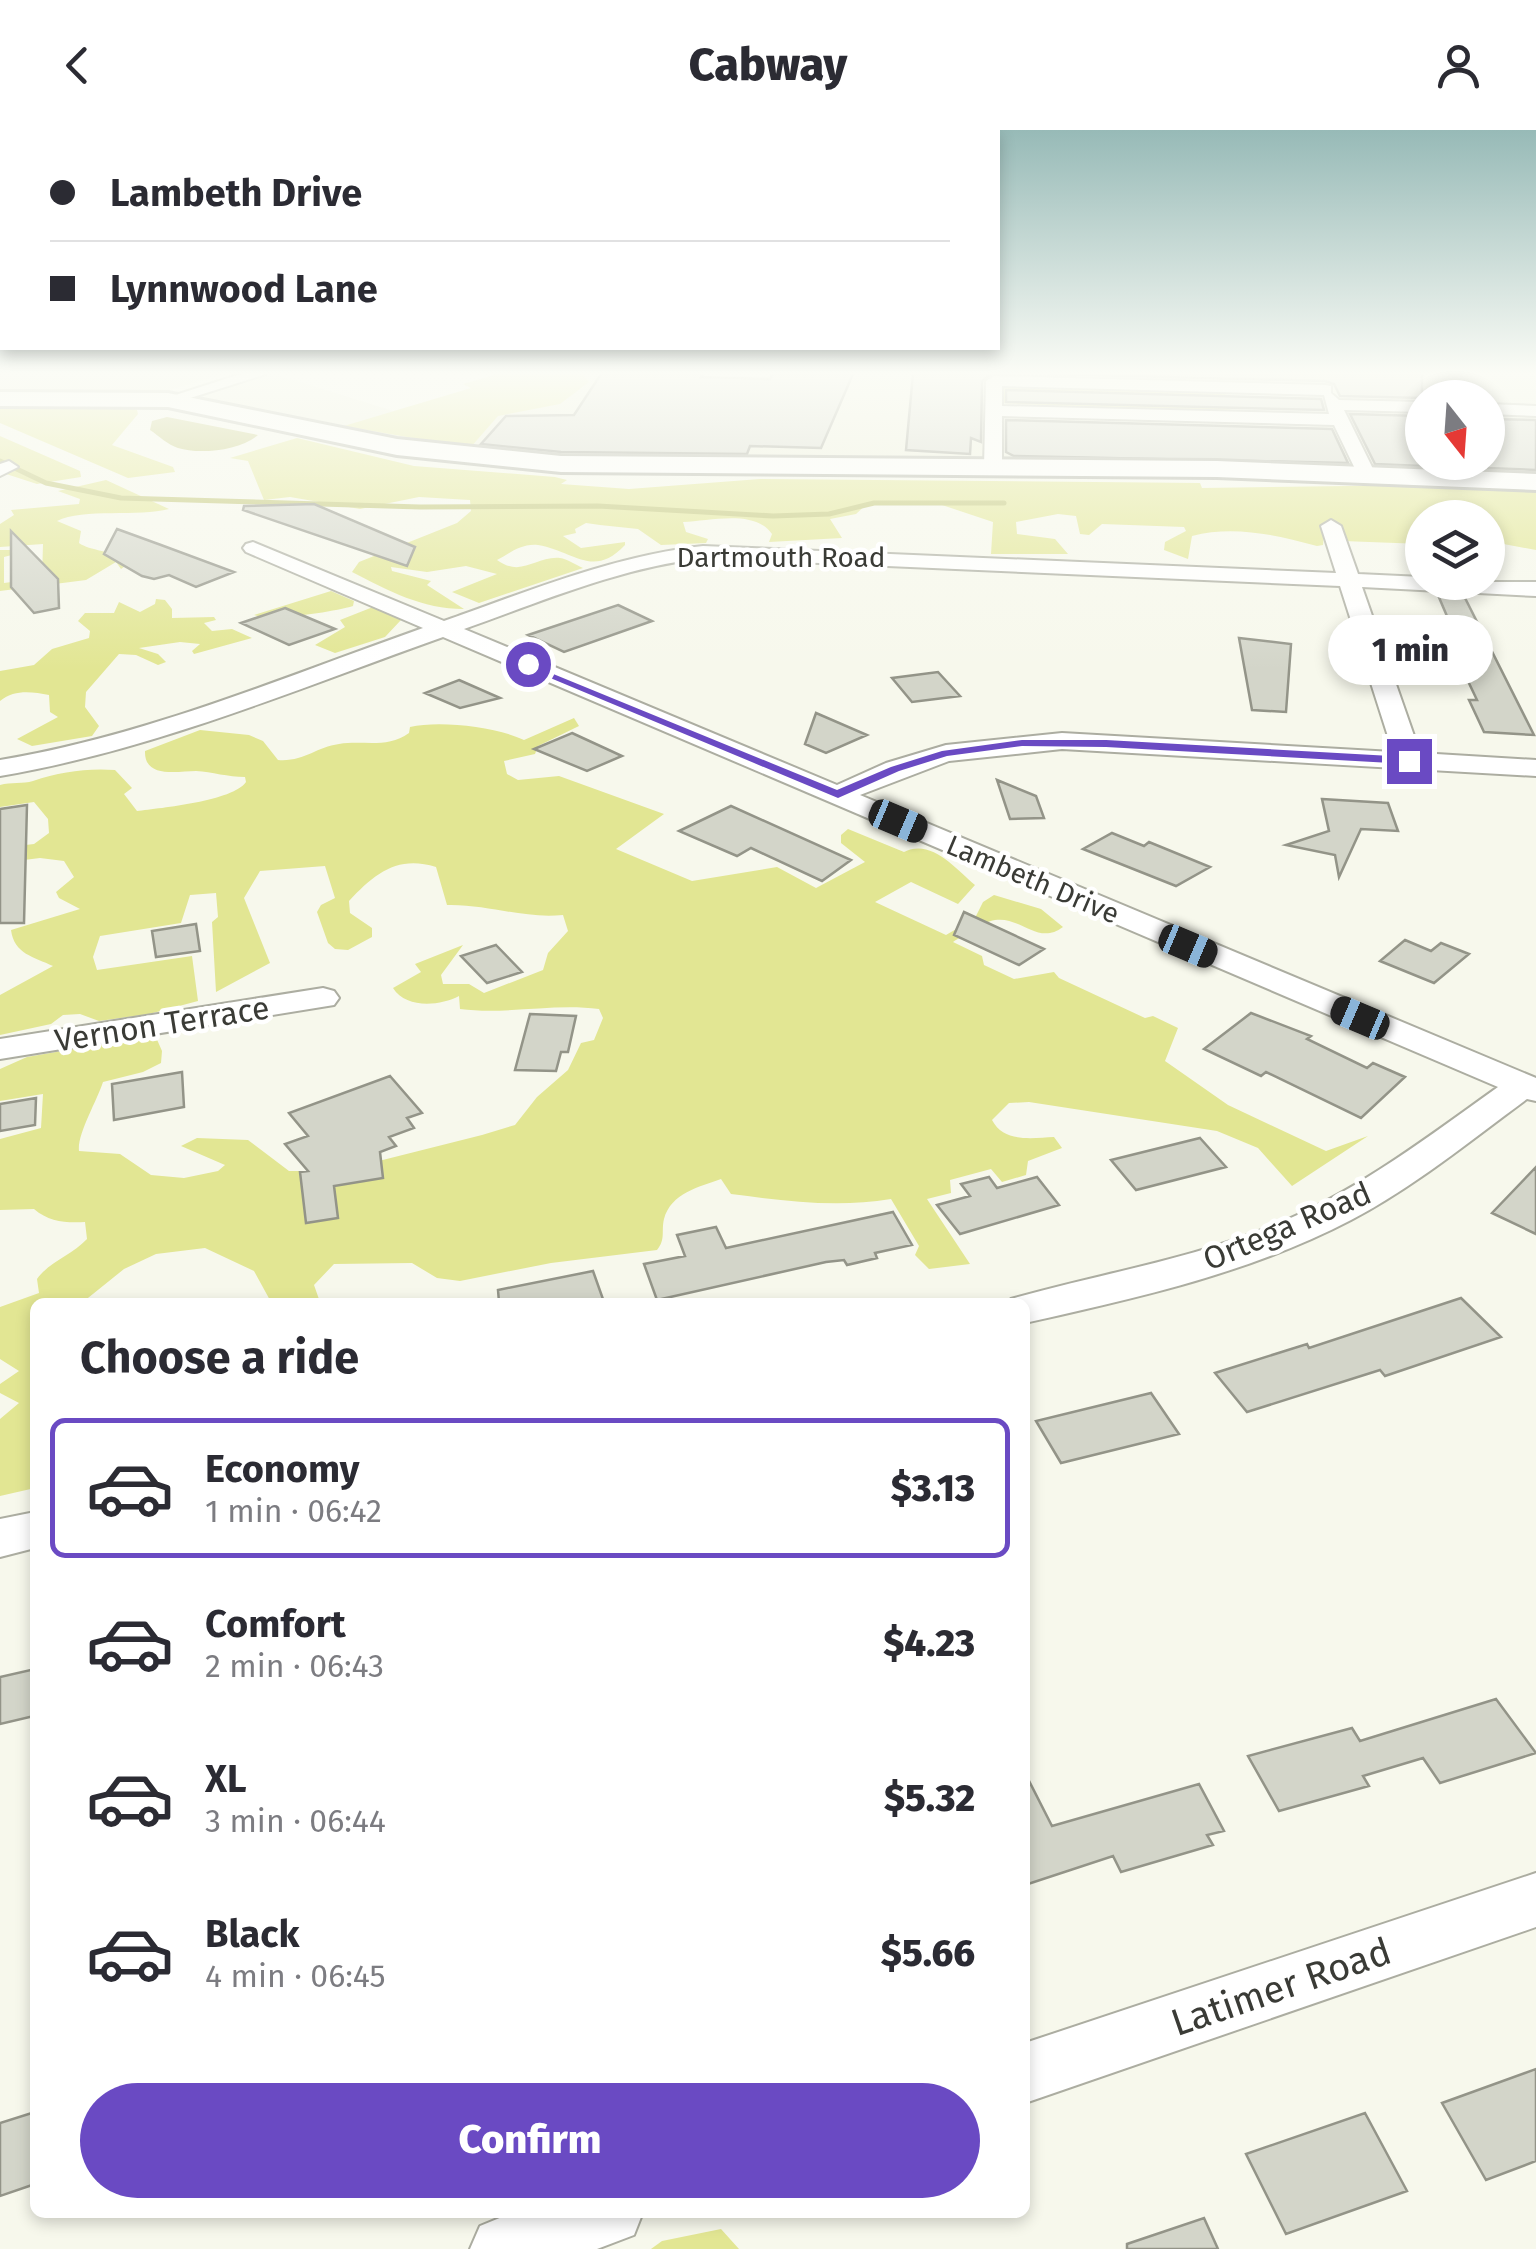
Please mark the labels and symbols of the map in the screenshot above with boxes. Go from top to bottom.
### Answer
north arrow [1405,380,1505,480]
street label: Dartmouth Road [676,541,886,574]
callout: 1 min [1326,616,1492,686]
route start [506,642,551,687]
route end [1387,739,1432,784]
car [865,795,931,847]
street label: Lambeth Drive [941,828,1124,931]
car [1155,920,1221,972]
street label: Vernon Terrace [52,988,272,1060]
car [1327,992,1393,1044]
street label: Ortega Road [1197,1174,1377,1278]
street label: Latimer Road [1165,1928,1397,2046]

